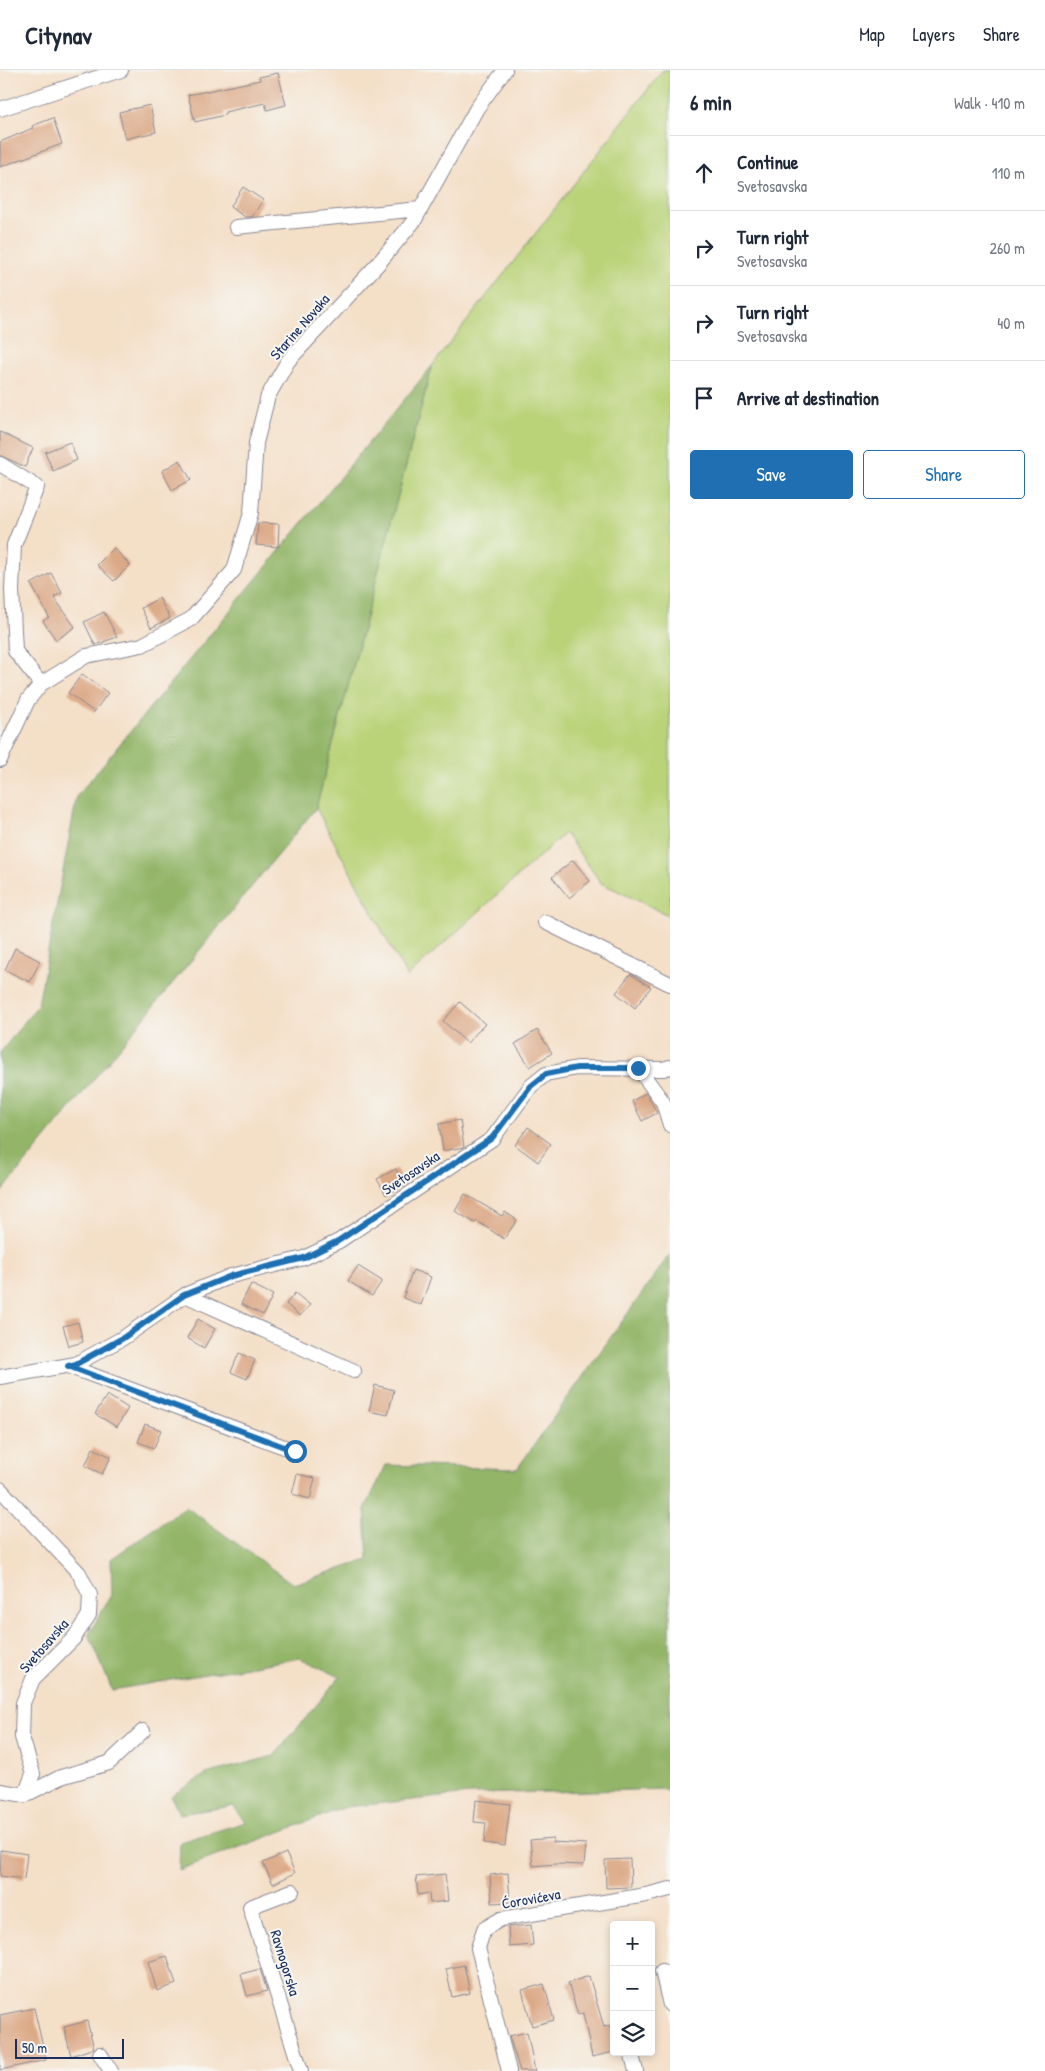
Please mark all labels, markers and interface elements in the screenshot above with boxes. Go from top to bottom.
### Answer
text: Citynav [25,19,92,51]
text: Map [859,22,885,47]
text: Layers [913,22,955,47]
text: Share [983,22,1020,47]
text: 6 min [690,88,732,117]
text: Walk · 410 m [954,92,1025,114]
text: Continue [737,149,798,175]
icon: ahead [690,159,718,187]
text: 110 m [992,162,1025,184]
text: Svetosavska [737,175,807,197]
text: Turn right [737,224,808,250]
icon: right [690,234,718,262]
text: 260 m [989,237,1025,259]
text: Svetosavska [737,250,807,272]
street label: Starine Novaka [265,289,334,364]
text: Turn right [737,299,808,325]
icon: right [690,309,718,337]
text: 40 m [997,312,1025,334]
text: Svetosavska [737,325,807,347]
icon: arrive [690,384,718,412]
text: Arrive at destination [737,385,879,411]
button: Save [690,450,853,499]
button: Share [863,450,1025,499]
route end [627,1057,650,1080]
street label: Svetosavska [378,1145,444,1200]
route start [284,1440,307,1463]
street label: Svetosavska [14,1614,73,1677]
street label: Ćorovićeva [500,1883,562,1914]
map controls [610,1921,655,2056]
button: + [610,1921,655,1966]
street label: Ravnogorska [266,1927,305,1999]
button: − [610,1966,655,2011]
button: layers [610,2011,655,2056]
scale bar [15,2036,124,2059]
text: 50 m [22,2038,47,2057]

